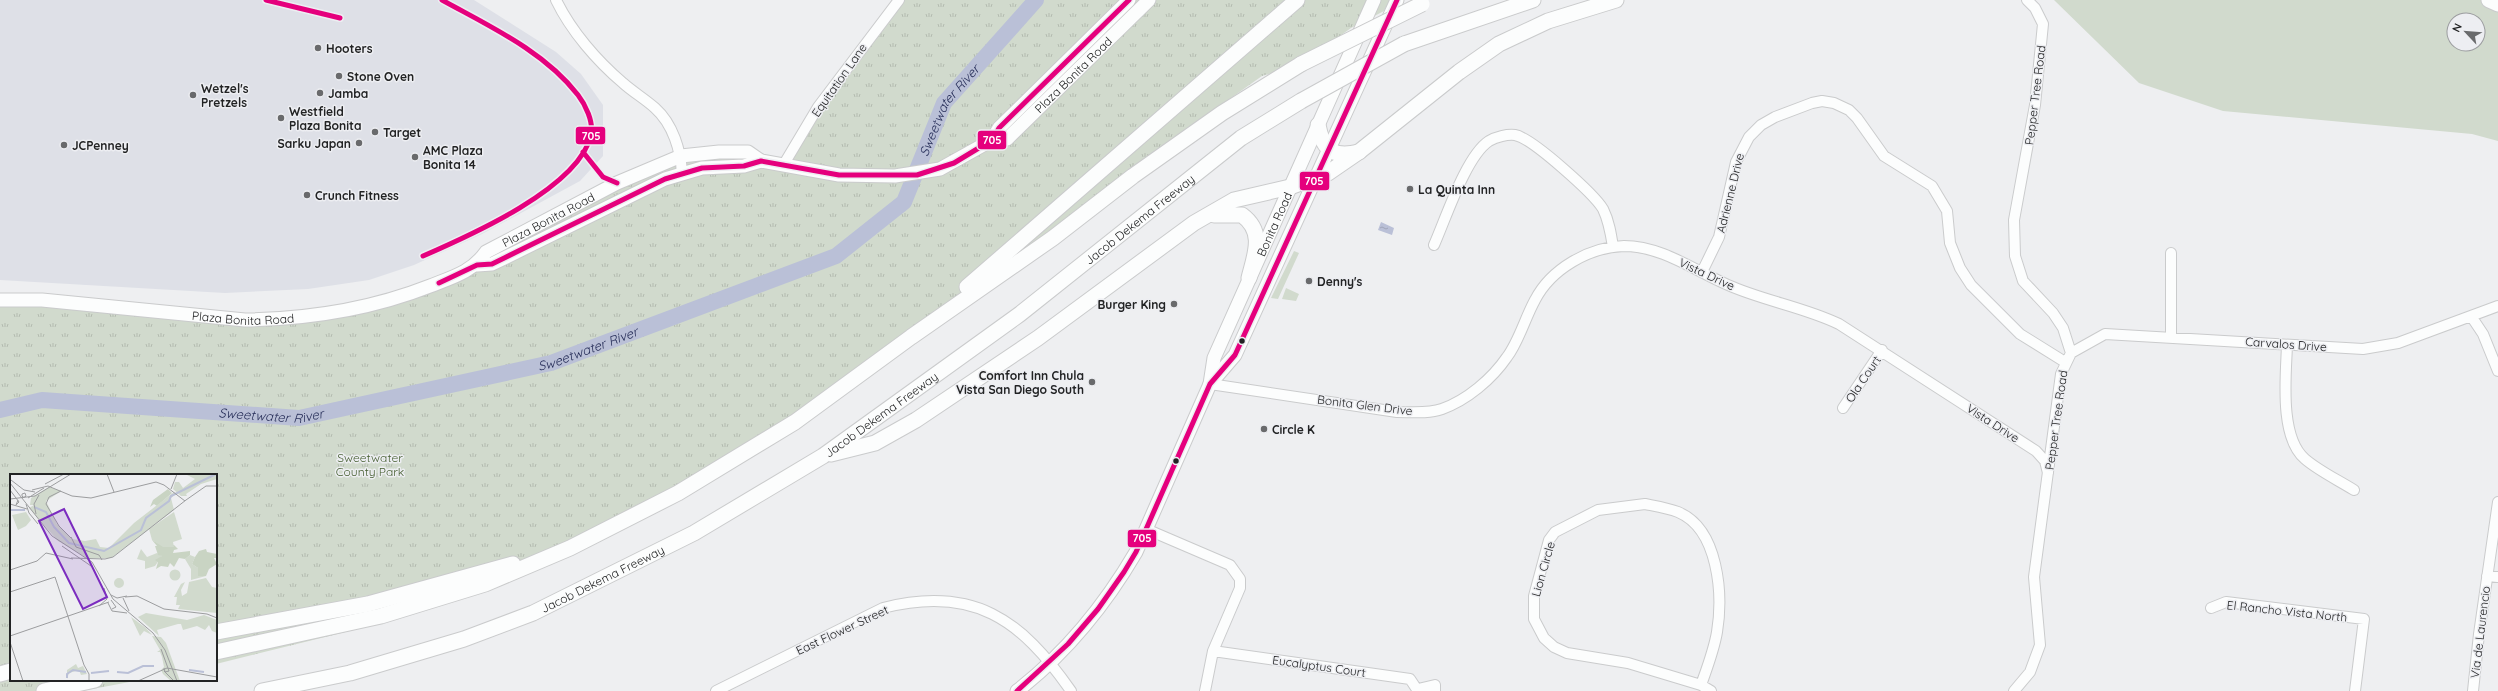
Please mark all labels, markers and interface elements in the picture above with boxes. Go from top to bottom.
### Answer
north arrow [2446,12,2486,52]
text: N [2449,21,2465,34]
street label: Plaza Bonita Road [1031,33,1115,116]
street label: Equitation Lane [808,40,870,120]
place label: Hooters [326,41,373,56]
marker: Hooters [313,43,323,53]
street label: Pepper Tree Road [2021,44,2049,146]
water label: Sweetwater River [915,60,984,158]
place label: Stone Oven [347,69,414,84]
marker: Stone Oven [334,71,344,81]
place label: Wetzel's Pretzels [201,81,249,110]
place label: Jamba [328,86,368,101]
marker: Jamba [315,88,325,98]
marker: Wetzel's Pretzels [188,90,198,100]
place label: Westfield Plaza Bonita [289,104,361,133]
marker: Westfield Plaza Bonita [276,113,286,123]
place label: Target [383,125,421,140]
line badge: 705 [575,126,606,145]
marker: Target [370,127,380,137]
text: 705 [581,129,601,143]
line badge: 705 [977,130,1007,150]
text: 705 [982,133,1002,147]
place label: Sarku Japan [278,136,351,151]
place label: JCPenney [72,138,129,153]
marker: Sarku Japan [354,138,364,148]
marker: JCPenney [59,140,69,150]
place label: AMC Plaza Bonita 14 [423,143,483,172]
street label: Adrienne Drive [1713,151,1747,235]
marker: AMC Plaza Bonita 14 [410,152,420,162]
street label: Jacob Dekema Freeway [1082,171,1197,267]
line badge: 705 [1299,171,1330,191]
text: 705 [1304,174,1324,188]
place label: La Quinta Inn [1418,182,1495,197]
marker: La Quinta Inn [1405,184,1415,194]
place label: Crunch Fitness [315,188,399,203]
street label: Plaza Bonita Road [499,189,597,250]
marker: Crunch Fitness [302,190,312,200]
street label: Bonita Road [1253,190,1295,259]
street label: Vista Drive [1677,255,1737,293]
place label: Denny's [1317,274,1363,289]
marker: Denny's [1304,276,1314,286]
place label: Burger King [1098,297,1166,312]
marker: Burger King [1169,299,1179,309]
street label: Plaza Bonita Road [191,307,295,328]
water label: Sweetwater River [536,322,642,374]
street label: Carvalos Drive [2245,334,2327,354]
unlabelled marker [1237,336,1247,346]
street label: Ola Court [1842,353,1884,405]
street label: Jacob Dekema Freeway [821,368,941,460]
place label: Comfort Inn Chula Vista San Diego South [956,368,1084,397]
street label: Pepper Tree Road [2042,369,2070,471]
marker: Comfort Inn Chula Vista San Diego South [1087,377,1097,387]
street label: Bonita Glen Drive [1316,392,1414,418]
street label: Vista Drive [1964,400,2022,446]
water label: Sweetwater River [218,404,327,426]
place label: Circle K [1272,422,1315,437]
marker: Circle K [1259,424,1269,434]
park label: Sweetwater County Park [336,450,404,479]
unlabelled marker [1171,456,1181,466]
inset map [10,474,217,681]
line badge: 705 [1127,529,1157,548]
text: 705 [1132,531,1152,545]
street label: Lion Circle [1528,539,1558,598]
street label: Jacob Dekema Freeway [538,542,667,615]
street label: Via de Laurencio [2467,585,2493,679]
street label: El Rancho Vista North [2226,597,2348,625]
street label: East Flower Street [793,602,891,658]
street label: Eucalyptus Court [1271,652,1367,680]

